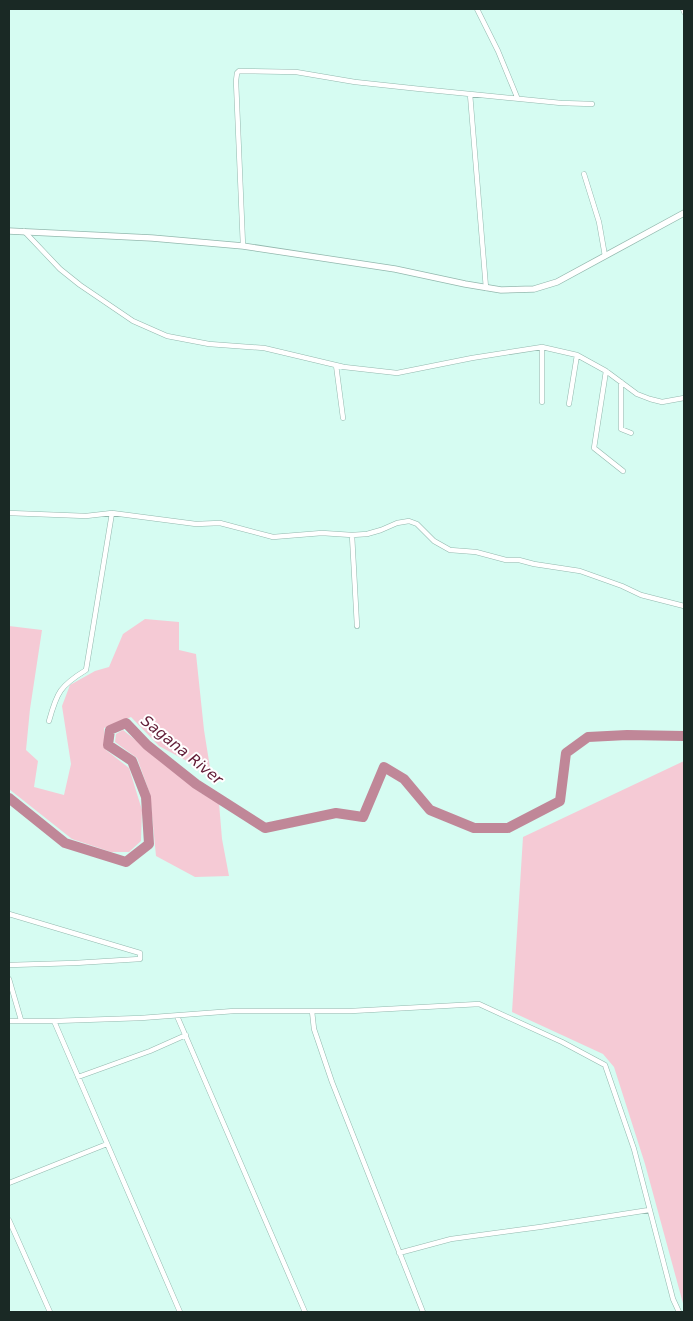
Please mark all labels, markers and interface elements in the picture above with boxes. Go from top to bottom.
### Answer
water label: Sagana River [138,712,227,789]

